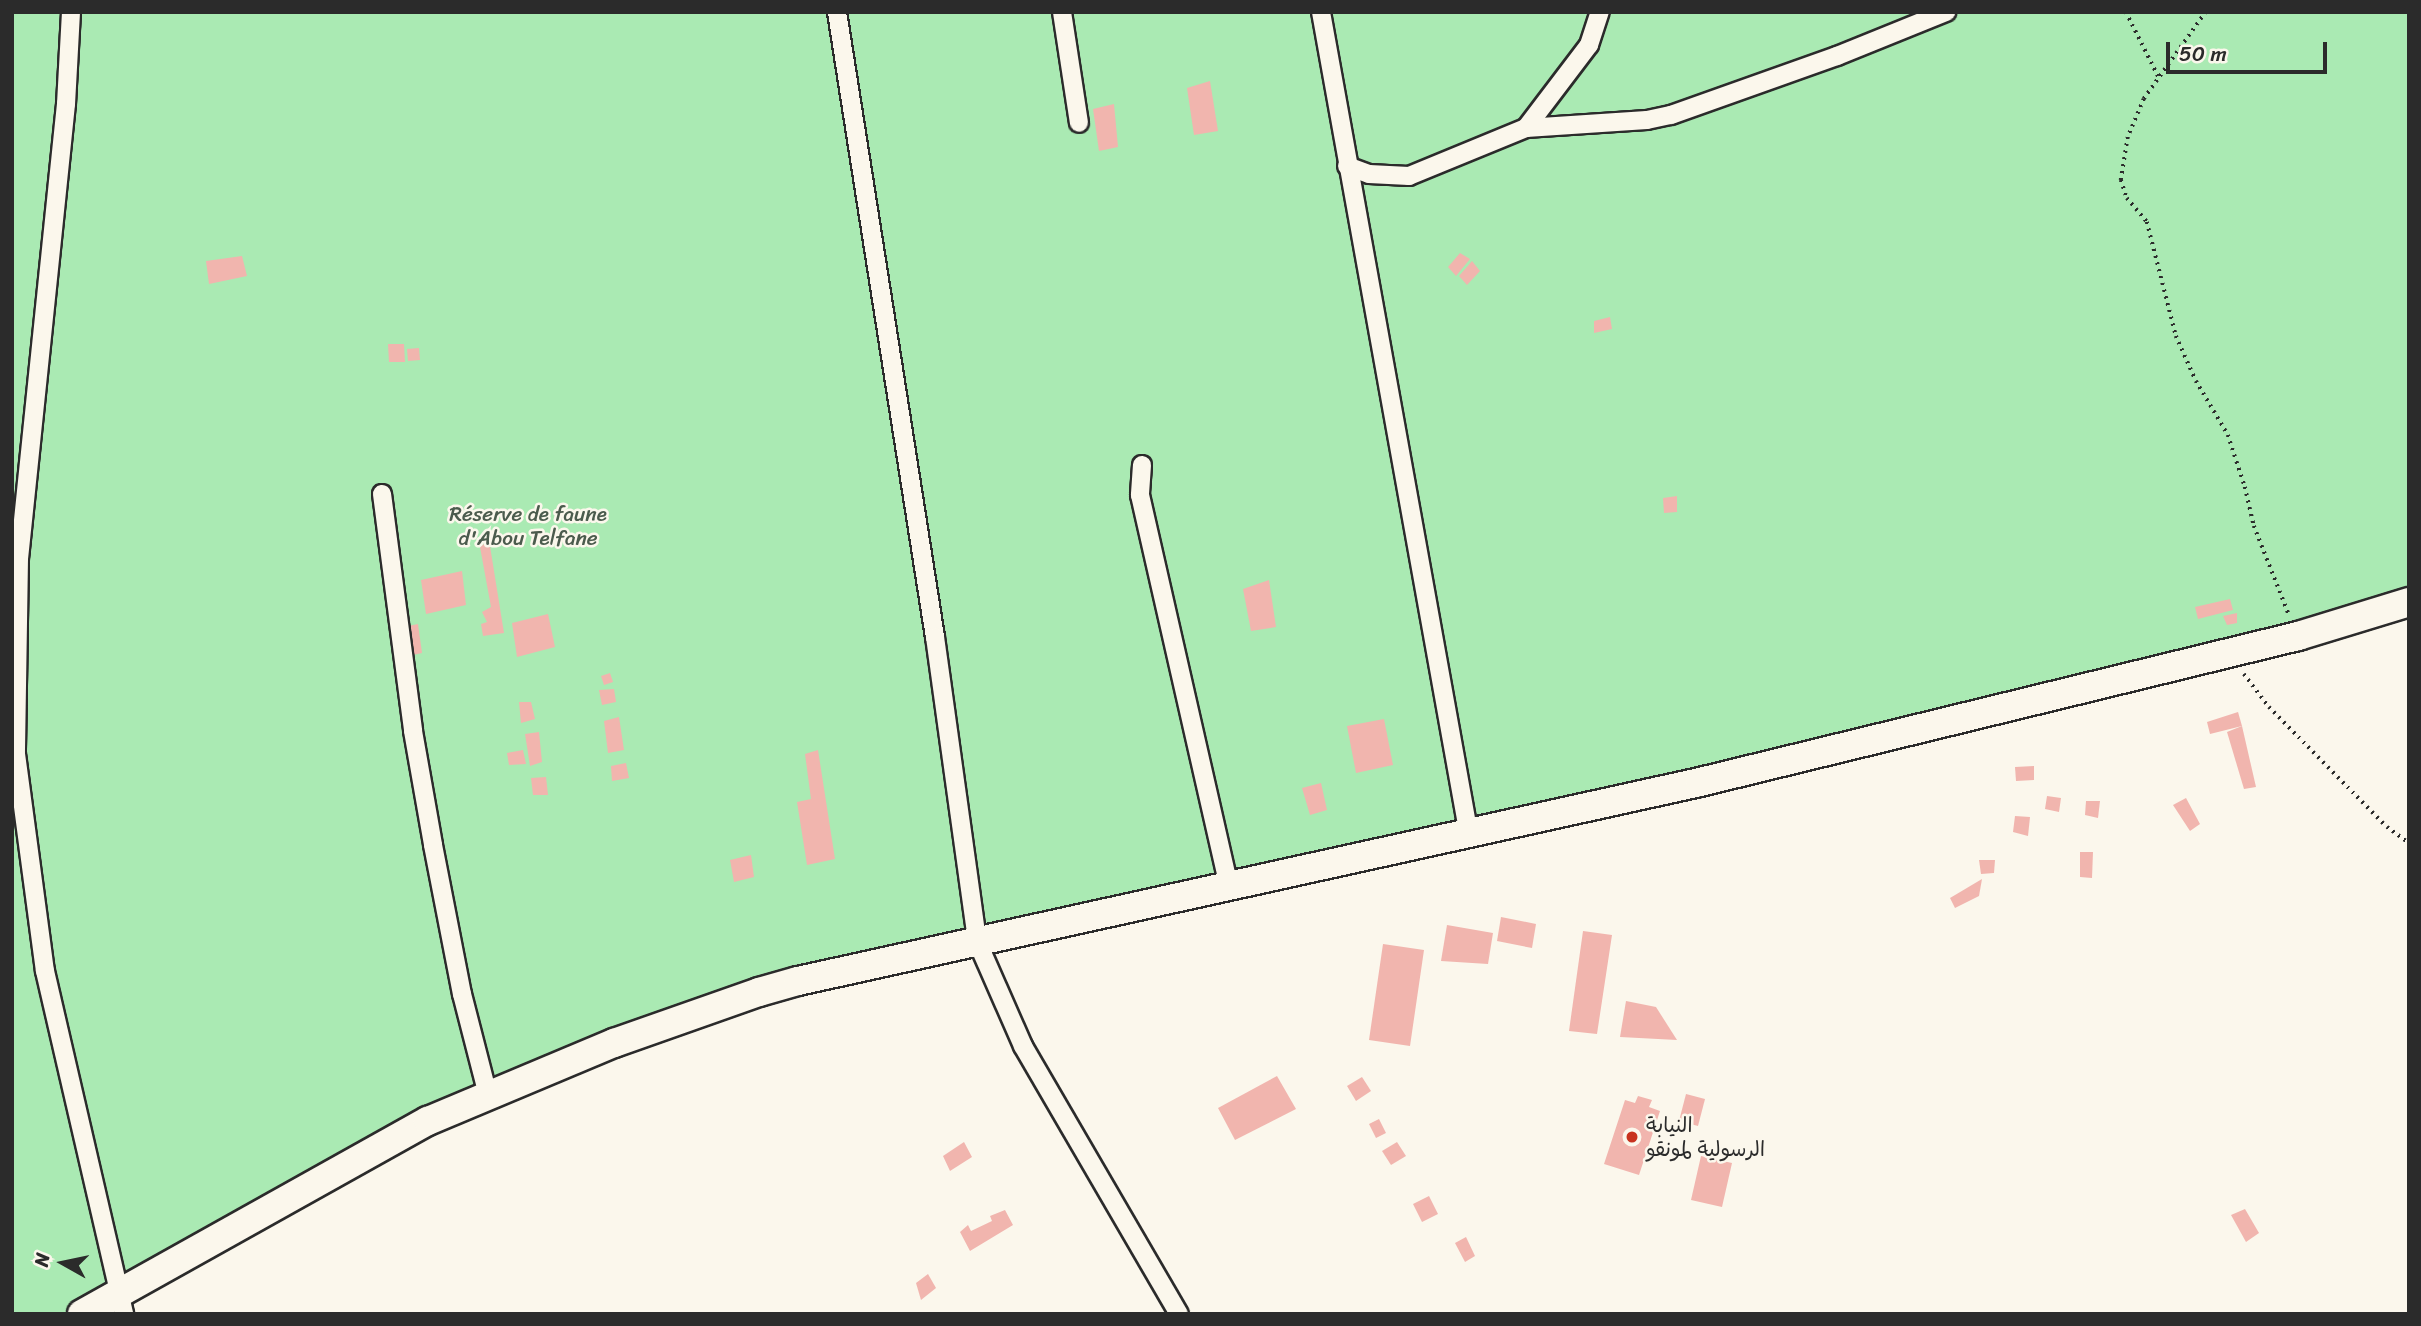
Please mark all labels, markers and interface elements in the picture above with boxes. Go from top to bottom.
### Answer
scale bar [2169,28,2330,72]
text: 50 m [2179,35,2227,73]
park label: Réserve de faune d'Abou Telfane [449,501,607,551]
place label: النيابة الرسولية لمونقو [1646,1112,1765,1162]
marker: النيابة الرسولية لمونقو [1624,1129,1640,1145]
north arrow [28,1228,98,1298]
text: N [24,1251,59,1269]

